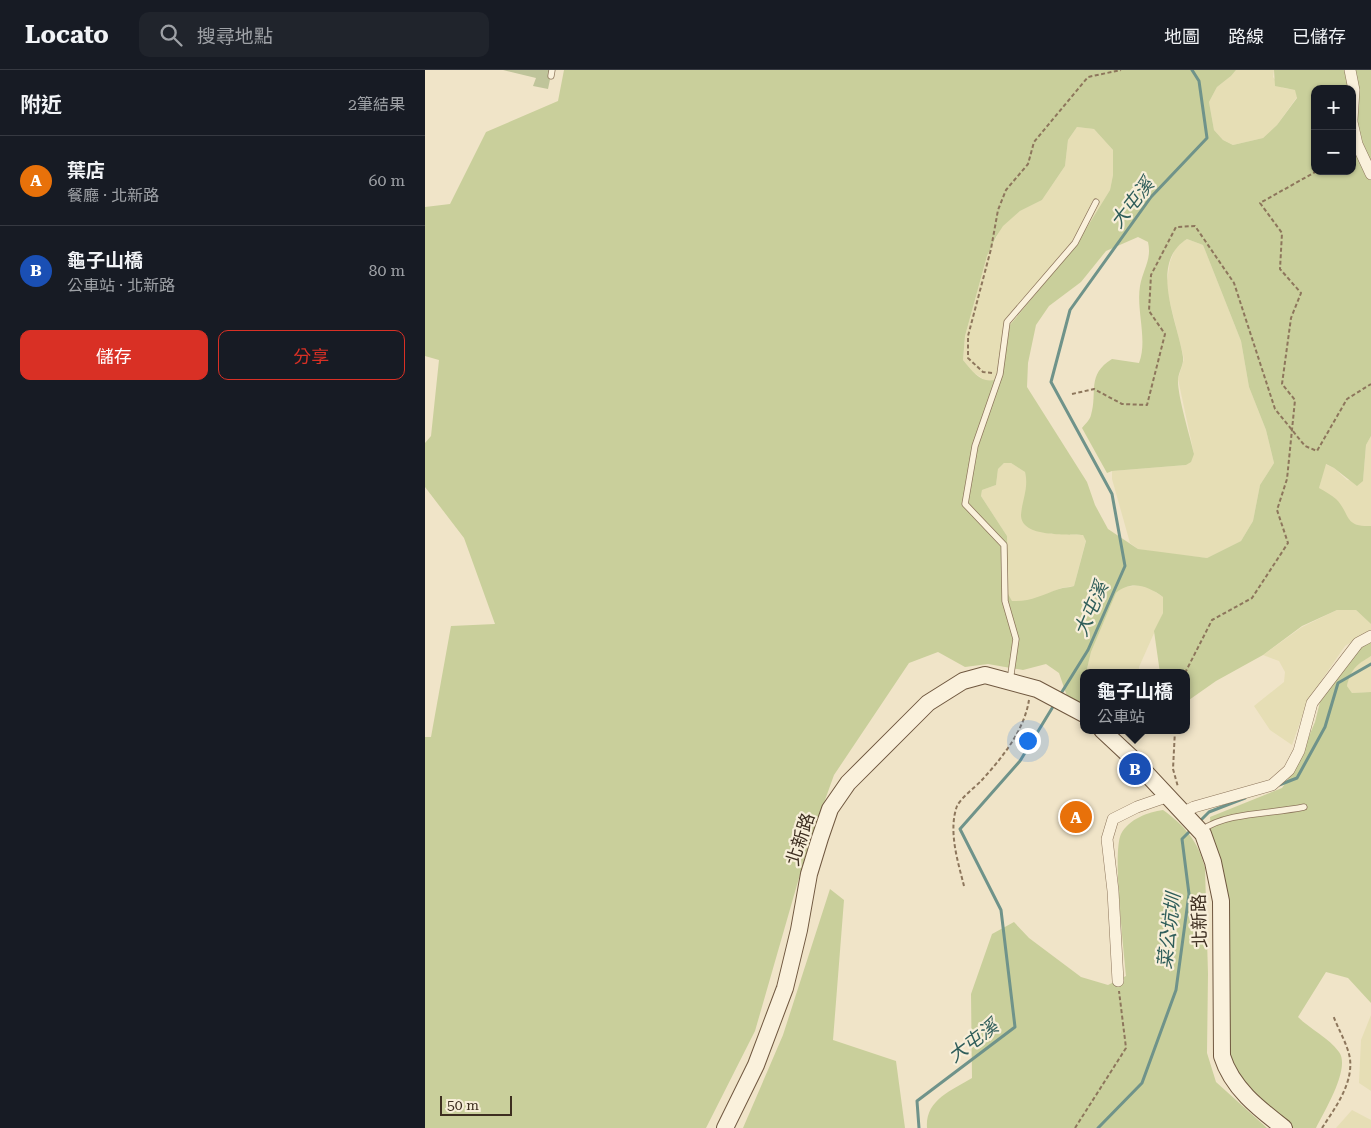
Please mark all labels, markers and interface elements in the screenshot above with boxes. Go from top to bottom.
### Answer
search box [139,12,489,57]
text: Locato [25,21,109,49]
icon: search [157,21,185,49]
text: 搜尋地點 [197,25,273,48]
text: 地圖 [1164,26,1200,47]
text: 路線 [1228,26,1264,47]
text: 已儲存 [1292,26,1346,47]
map controls [1311,85,1356,175]
button: + [1311,85,1356,130]
text: 附近 [20,93,62,117]
text: 2筆結果 [348,95,405,114]
button: − [1311,130,1356,175]
text: 葉店 [67,159,105,182]
text: A [30,171,42,190]
text: 60 m [368,171,405,190]
water label: 大屯溪 [1105,171,1160,233]
text: 餐廳 · 北新路 [67,186,159,205]
text: 龜子山橋 [67,249,143,272]
text: B [30,261,42,280]
text: 80 m [368,261,405,280]
text: 公車站 · 北新路 [67,276,175,295]
button: 儲存 [20,330,208,380]
button: 分享 [218,330,405,380]
water label: 大屯溪 [1069,576,1114,640]
popup [1080,669,1190,734]
text: 龜子山橋 [1097,680,1173,703]
text: 公車站 [1097,707,1145,726]
your location [1015,728,1041,754]
pin: B [1119,750,1151,788]
pin: A [1060,798,1092,836]
street label: 北新路 [782,810,818,868]
water label: 菜公坑圳 [1153,889,1185,970]
street label: 北新路 [1188,894,1210,948]
water label: 大屯溪 [943,1013,1005,1067]
scale bar [440,1093,513,1116]
text: 50 m [447,1097,479,1113]

